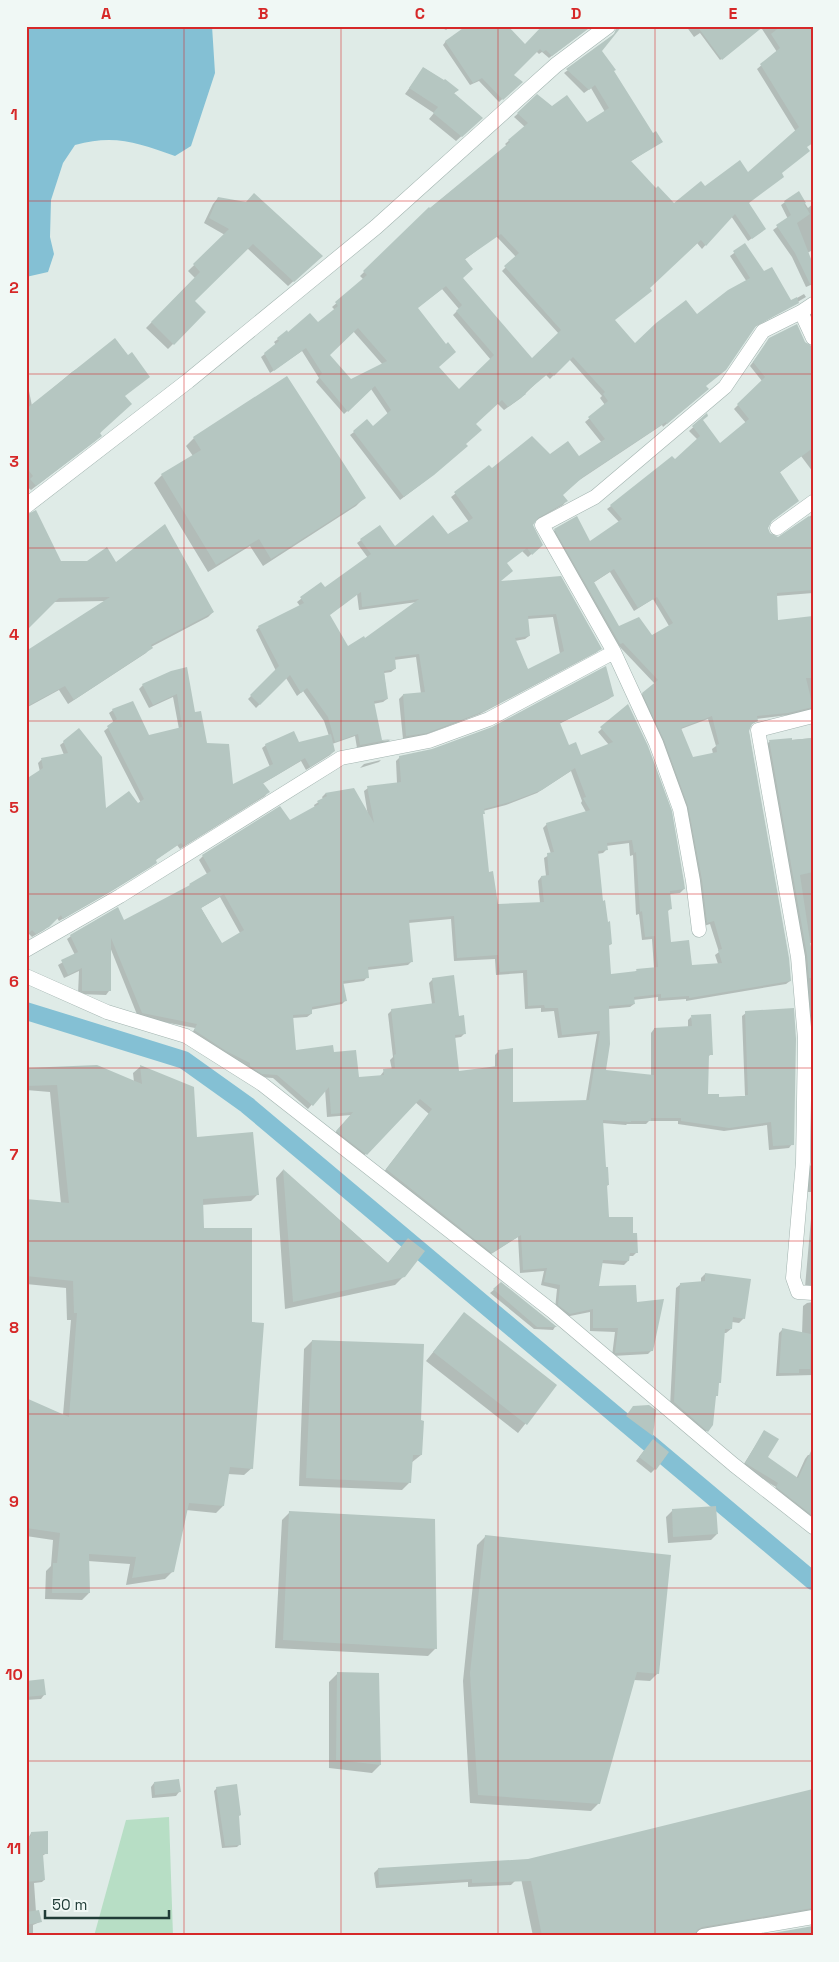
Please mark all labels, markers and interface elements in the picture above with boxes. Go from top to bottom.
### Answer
text: A [101,3,111,24]
text: B [258,3,268,24]
text: C [415,3,425,24]
text: D [571,3,581,24]
text: E [729,3,738,24]
text: 1 [10,104,18,125]
text: 2 [9,277,19,298]
text: 3 [9,451,19,472]
text: 4 [9,624,19,645]
text: 5 [9,797,19,818]
text: 6 [9,971,19,992]
text: 7 [10,1144,19,1165]
text: 8 [9,1317,19,1338]
text: 9 [9,1491,19,1512]
text: 10 [5,1664,23,1685]
text: 11 [7,1838,21,1859]
scale bar [45,1887,169,1919]
text: 50 m [52,1895,87,1914]

